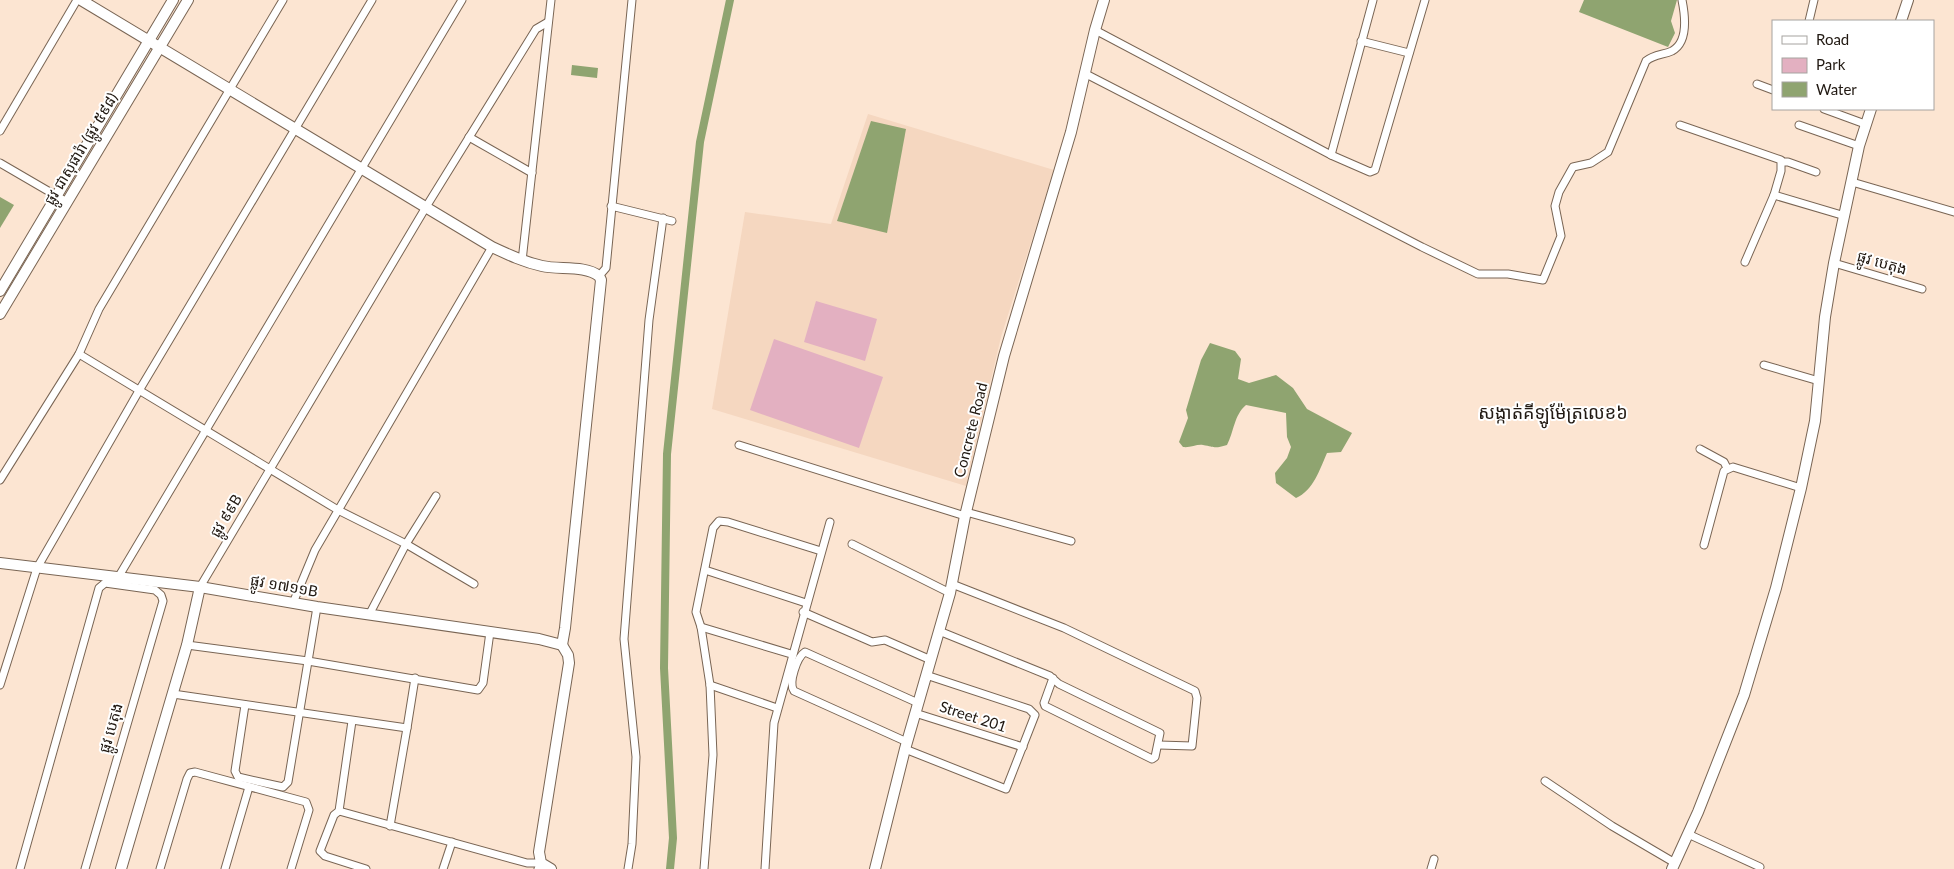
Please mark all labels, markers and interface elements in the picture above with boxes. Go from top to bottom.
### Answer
legend [1772,20,1934,110]
text: Road [1816,30,1849,48]
text: Park [1816,55,1846,73]
text: Water [1816,80,1857,98]
street label: ផ្លូវ ជាសុផារ៉ា (ផ្លូវ ៥៩៨) [40,89,125,211]
street label: ផ្លូវ បេតុង [1854,246,1909,283]
street label: Concrete Road [950,380,991,479]
district label: សង្កាត់គីឡូម៉ែត្រលេខ៦ [1478,401,1628,429]
street label: ផ្លូវ ៩៩B [205,491,250,543]
street label: ផ្លូវ ១៧១១B [248,570,319,605]
street label: Street 201 [938,697,1009,735]
street label: ផ្លូវ បេតុង [94,701,131,756]

